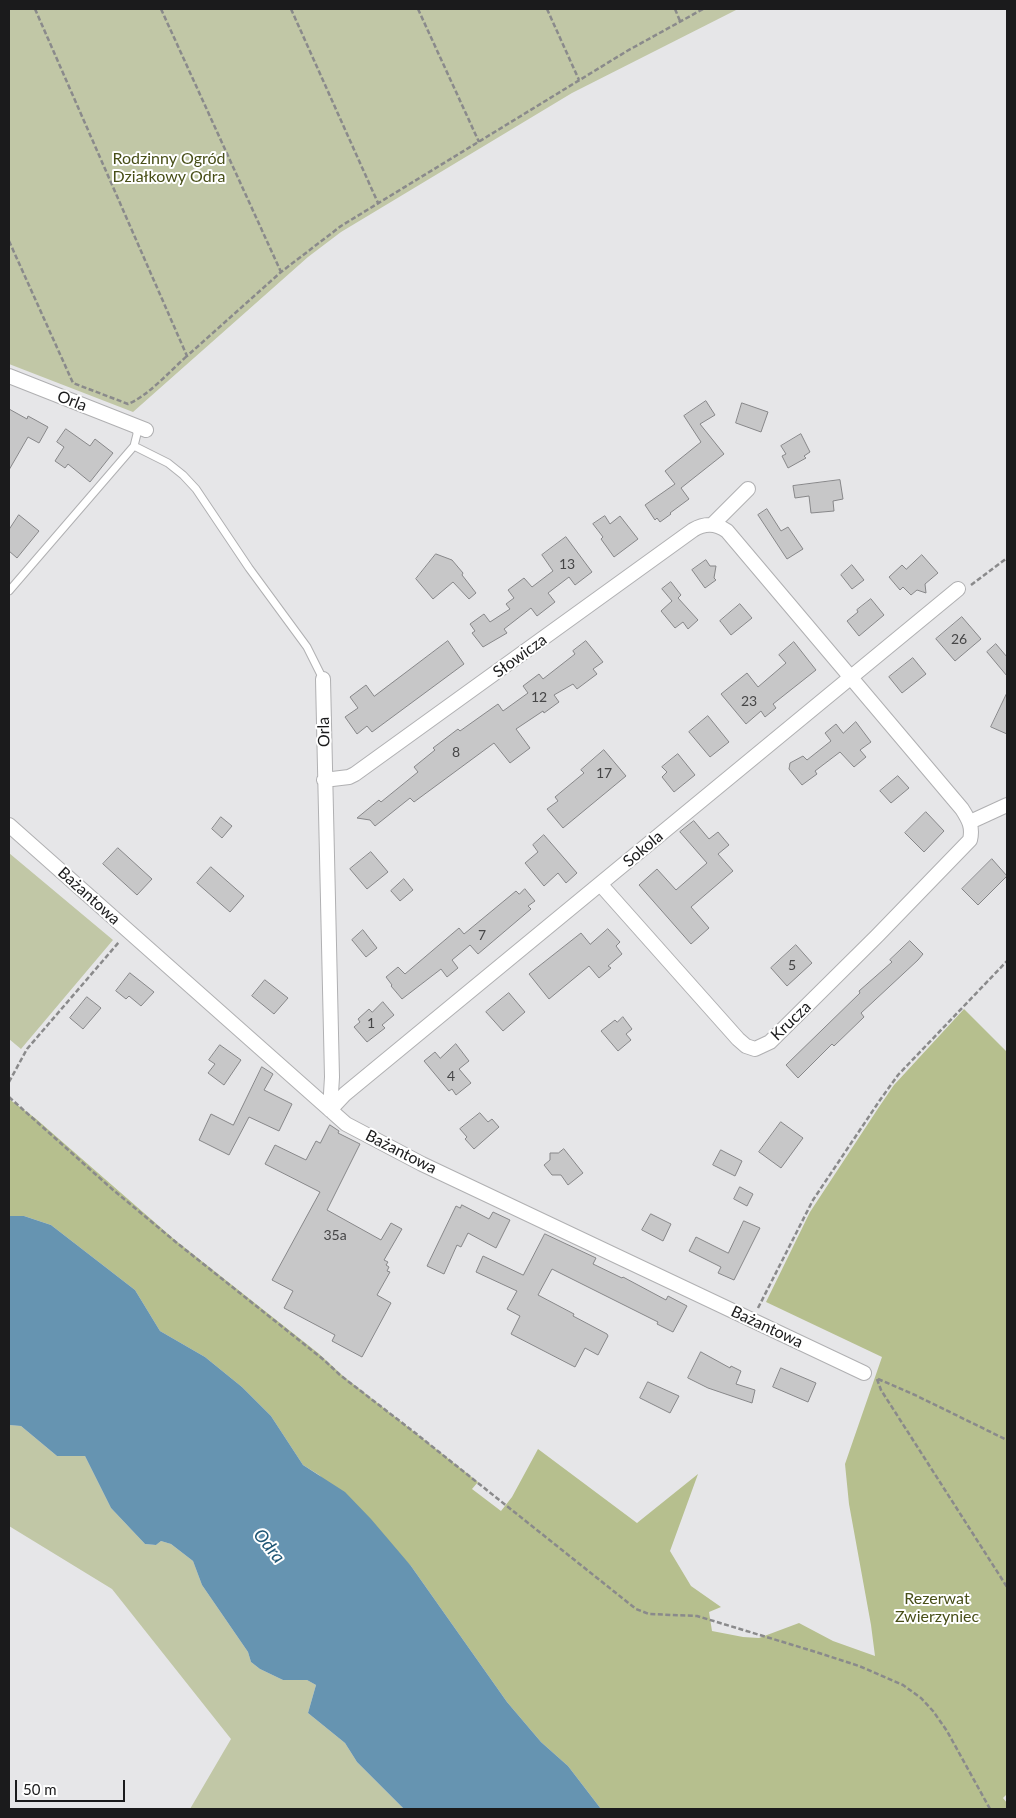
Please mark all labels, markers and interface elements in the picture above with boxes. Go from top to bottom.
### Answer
park label: Rodzinny Ogród Działkowy Odra [112,149,226,187]
street label: Orla [54,387,90,415]
house number: 13 [559,556,575,572]
street label: Słowicza [489,630,551,682]
house number: 26 [951,631,967,647]
house number: 12 [531,689,547,705]
house number: 23 [741,693,757,709]
street label: Orla [314,717,334,747]
house number: 8 [452,744,460,760]
house number: 17 [596,765,612,781]
street label: Sokola [619,827,667,871]
street label: Bażantowa [54,863,124,929]
house number: 7 [478,927,486,943]
house number: 5 [788,957,796,973]
street label: Krucza [767,997,815,1045]
house number: 1 [367,1015,375,1031]
house number: 4 [447,1068,455,1084]
street label: Bażantowa [362,1126,440,1178]
house number: 35a [323,1227,347,1243]
street label: Bażantowa [728,1302,806,1352]
water label: Odra [249,1525,289,1567]
park label: Rezerwat Zwierzyniec [895,1589,979,1627]
scale bar [18,1770,128,1802]
text: 50 m [23,1780,57,1798]

